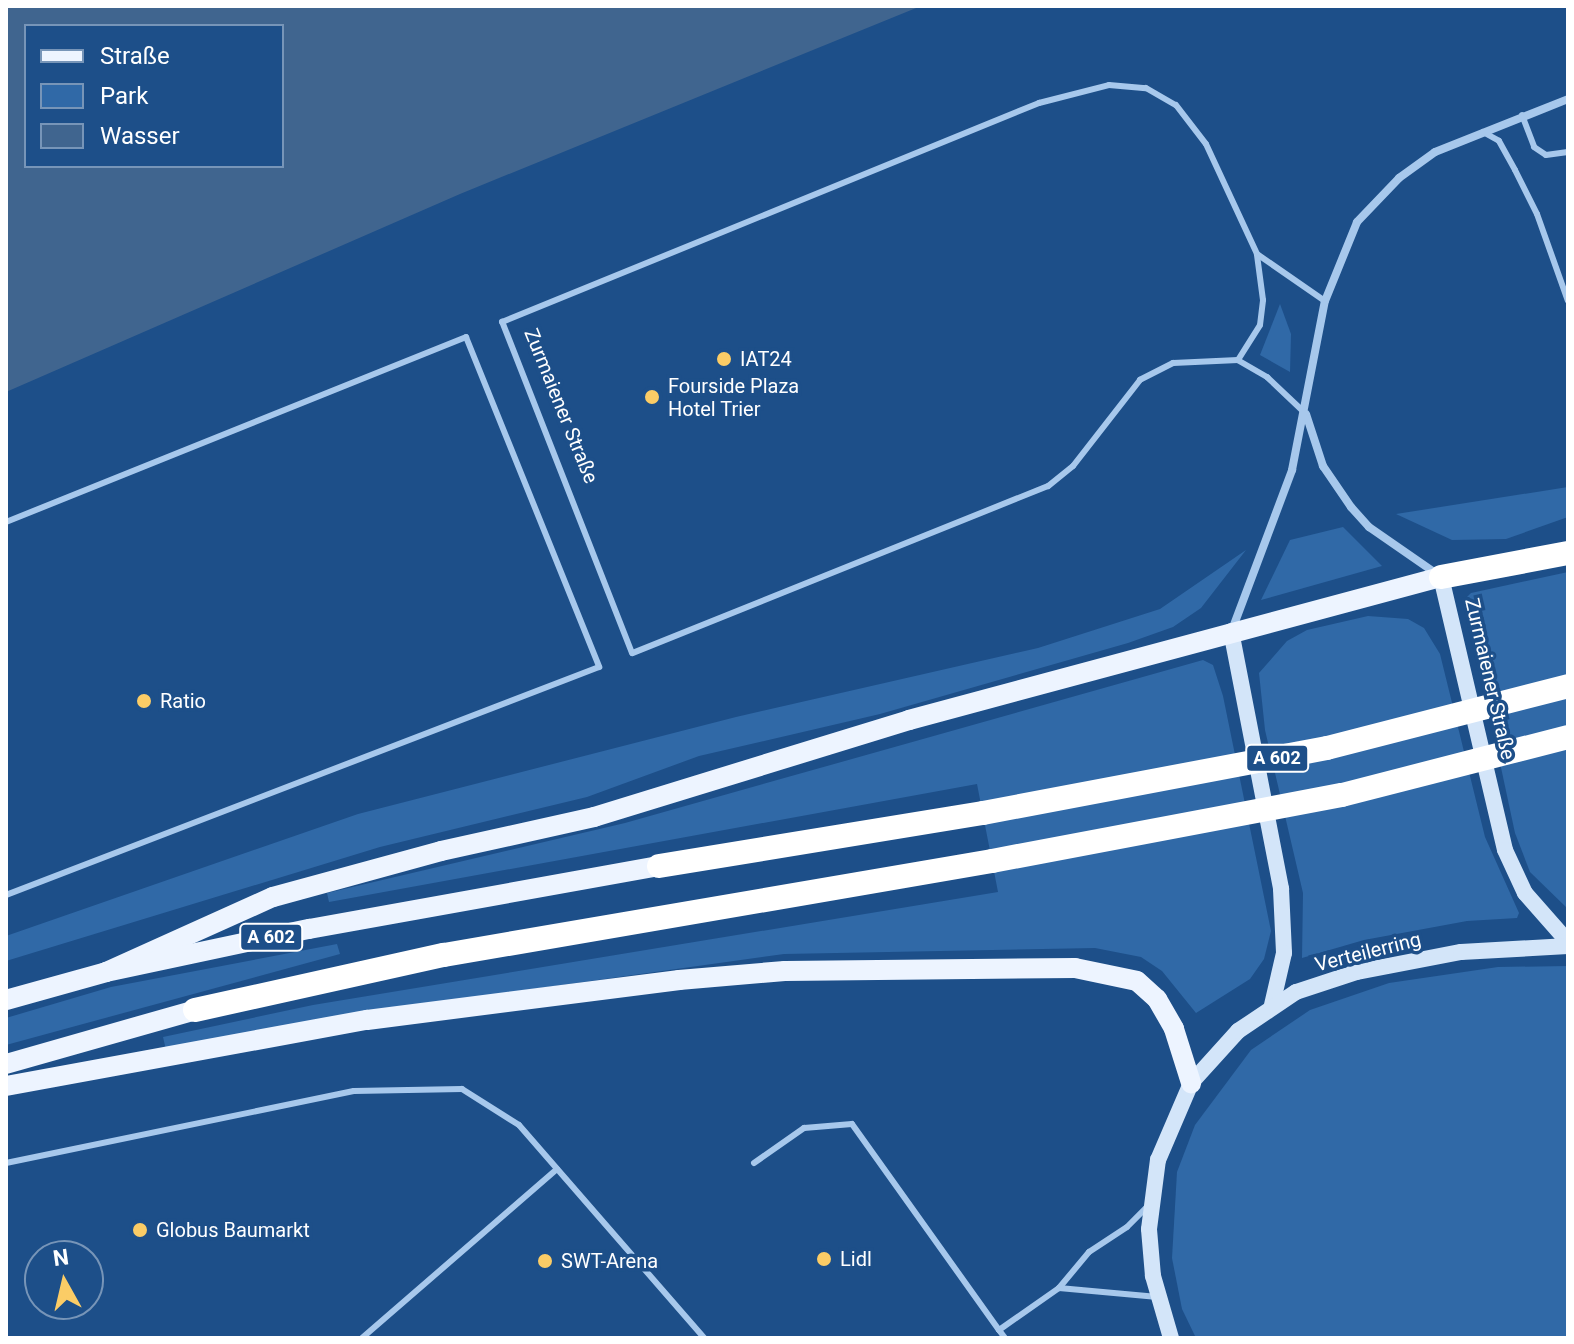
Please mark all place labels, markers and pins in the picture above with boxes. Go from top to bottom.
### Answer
place label: IAT24 [740,347,792,371]
marker: IAT24 [715,350,733,368]
place label: Fourside Plaza Hotel Trier [668,374,799,421]
marker: Fourside Plaza Hotel Trier [643,388,661,406]
place label: Ratio [160,689,206,713]
marker: Ratio [135,692,153,710]
place label: Globus Baumarkt [156,1218,310,1242]
marker: Globus Baumarkt [131,1221,149,1239]
place label: Lidl [840,1247,872,1271]
place label: SWT-Arena [561,1249,658,1273]
marker: Lidl [815,1250,833,1268]
marker: SWT-Arena [536,1252,554,1270]

